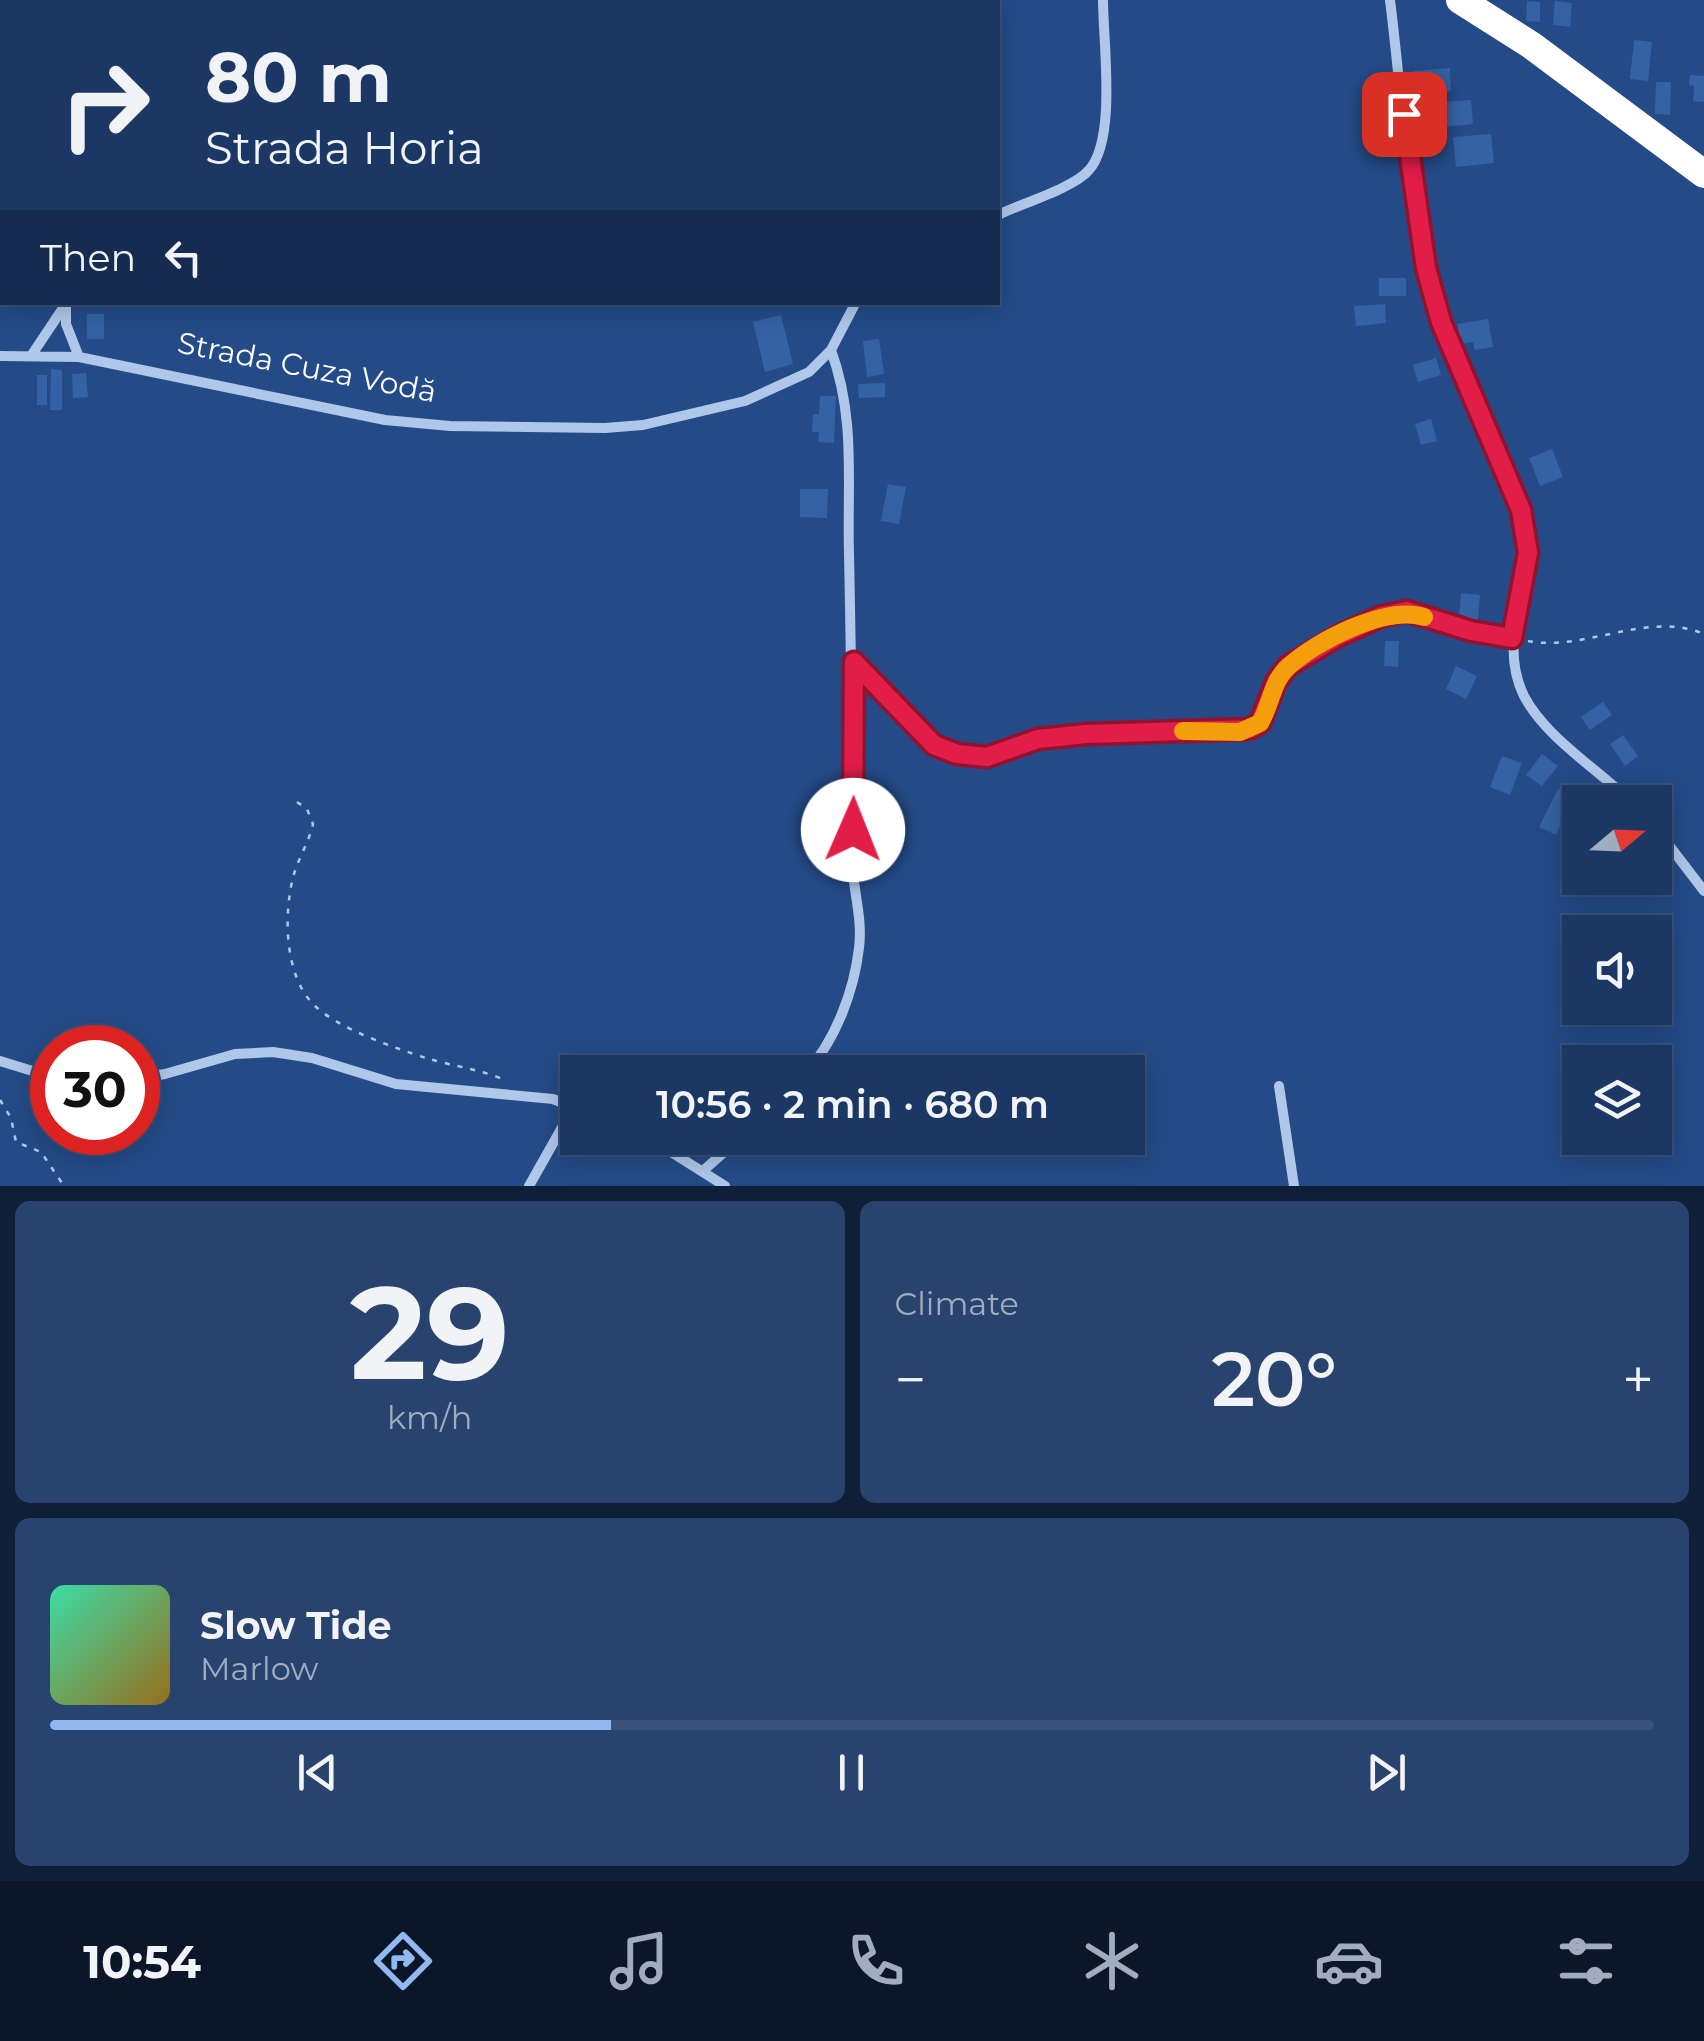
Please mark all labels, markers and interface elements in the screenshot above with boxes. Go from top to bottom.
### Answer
text: 80 m [205,34,392,120]
icon: right [40,40,170,170]
pin [1362,72,1447,157]
icon: arrive [1377,87,1432,142]
text: Strada Horia [205,120,484,175]
icon: left [156,230,211,285]
text: Then [40,234,136,281]
street label: Strada Cuza Vodă [174,324,440,410]
position arrow [801,778,905,882]
north arrow [1562,785,1672,895]
map controls [1562,785,1672,1155]
button: sound [1562,915,1672,1025]
speed limit sign: 30 [30,1025,160,1155]
button: layers [1562,1045,1672,1155]
text: 10:56 · 2 min · 680 m [656,1081,1049,1128]
text: 29 [350,1253,510,1412]
text: Climate [895,1284,1019,1323]
text: 20° [1211,1333,1337,1425]
text: − [895,1346,926,1413]
text: + [1622,1346,1654,1413]
text: km/h [387,1398,472,1437]
text: Slow Tide [200,1602,392,1649]
text: Marlow [200,1649,318,1688]
icon: previous [290,1745,345,1800]
icon: pause [824,1745,879,1800]
icon: next [1359,1745,1414,1800]
icon: directions [368,1926,438,1996]
icon: music [604,1926,674,1996]
icon: phone [841,1926,911,1996]
icon: climate [1077,1926,1147,1996]
icon: car [1314,1926,1384,1996]
icon: filters [1551,1926,1621,1996]
text: 10:54 [83,1934,201,1989]

